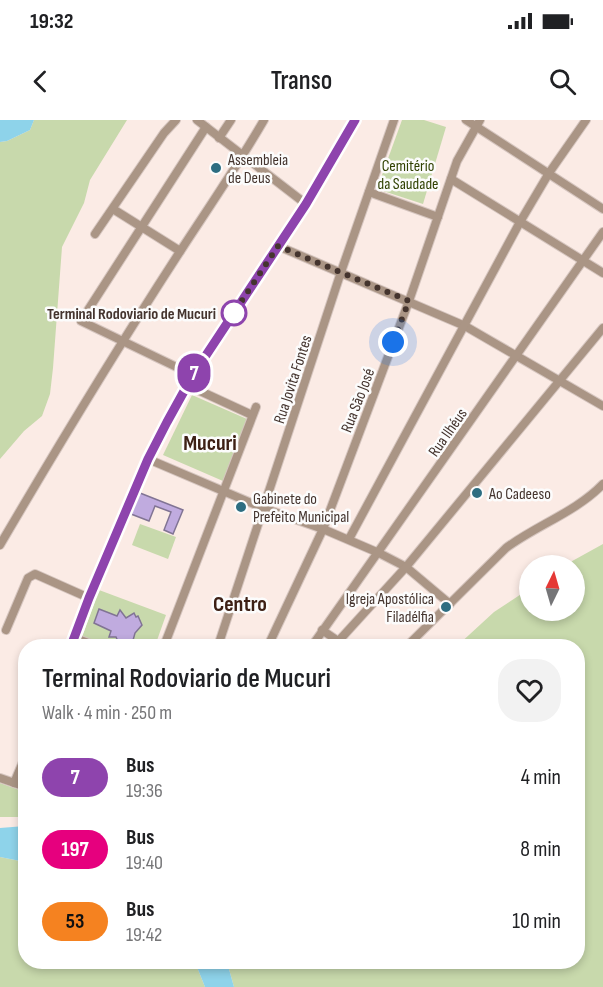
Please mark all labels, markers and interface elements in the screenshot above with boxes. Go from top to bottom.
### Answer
text: 19:32 [30,8,73,35]
icon: back [24,65,57,98]
text: Transo [271,65,332,97]
icon: search [546,65,579,98]
place label: Assembleia de Deus [227,151,288,188]
park label: Cemitério da Saudade [377,157,439,194]
marker: Assembleia de Deus [209,161,223,175]
marker: Terminal Rodoviario de Mucuri [221,300,247,326]
place label: Terminal Rodoviario de Mucuri [47,305,216,324]
your location [378,327,408,357]
street label: Rua Jovita Fontes [270,333,317,426]
line badge: 7 [174,354,214,392]
text: 7 [189,361,199,386]
street label: Rua São José [338,366,379,435]
street label: Rua Ilhéus [425,405,472,461]
district label: Mucuri [183,430,237,457]
place label: Ao Cadeeso [488,485,551,504]
marker: Ao Cadeeso [470,486,484,500]
place label: Gabinete do Prefeito Municipal [253,490,349,527]
marker: Gabinete do Prefeito Municipal [234,500,248,514]
north arrow [519,555,585,621]
map controls [519,555,585,621]
place label: Igreja Apostólica Filadélfia [346,590,434,627]
district label: Centro [213,591,267,618]
marker: Igreja Apostólica Filadélfia [439,600,453,614]
button: heart [498,659,561,722]
text: Terminal Rodoviario de Mucuri [42,662,331,695]
text: Walk · 4 min · 250 m [42,701,172,725]
text: Bus [126,752,155,779]
text: 4 min [521,764,561,791]
text: 7 [70,765,80,790]
text: 19:36 [126,779,163,803]
text: Bus [126,824,155,851]
text: 8 min [520,836,561,863]
text: 197 [61,837,89,862]
text: 19:40 [126,851,163,875]
text: Bus [126,896,155,923]
text: 10 min [512,908,561,935]
text: 53 [66,909,84,934]
text: 19:42 [126,923,162,947]

